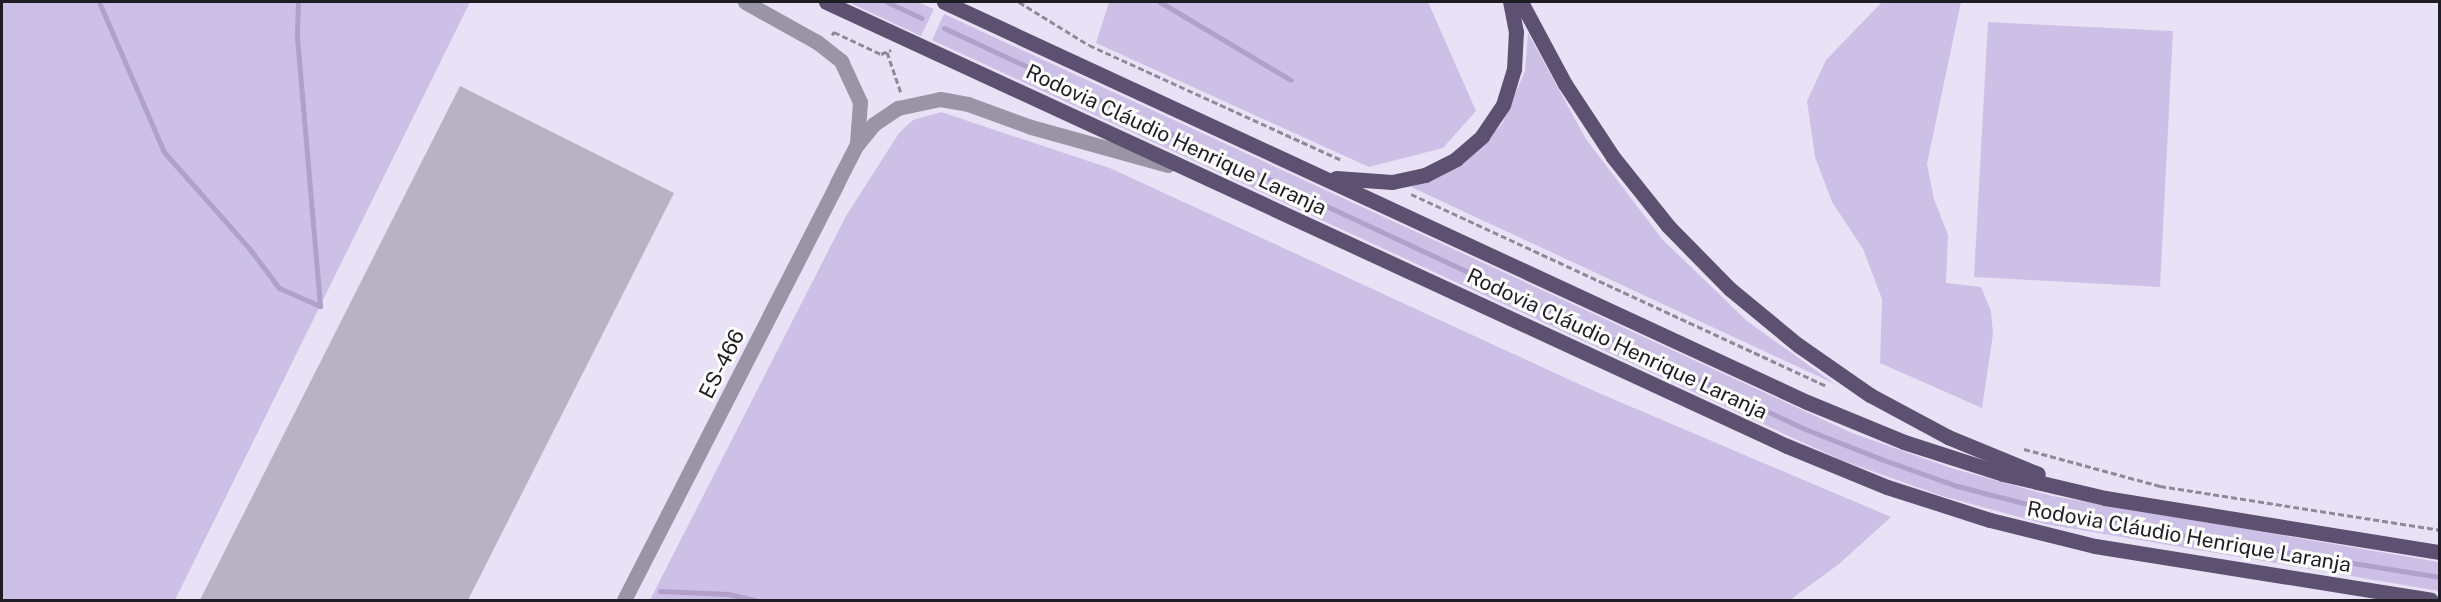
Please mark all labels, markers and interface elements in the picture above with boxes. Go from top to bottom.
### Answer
street label: Rodovia Cláudio Henrique Laranja [1022,59,1330,221]
street label: Rodovia Cláudio Henrique Laranja [1463,263,1771,425]
street label: ES-466 [694,325,750,403]
street label: Rodovia Cláudio Henrique Laranja [2025,496,2353,578]

